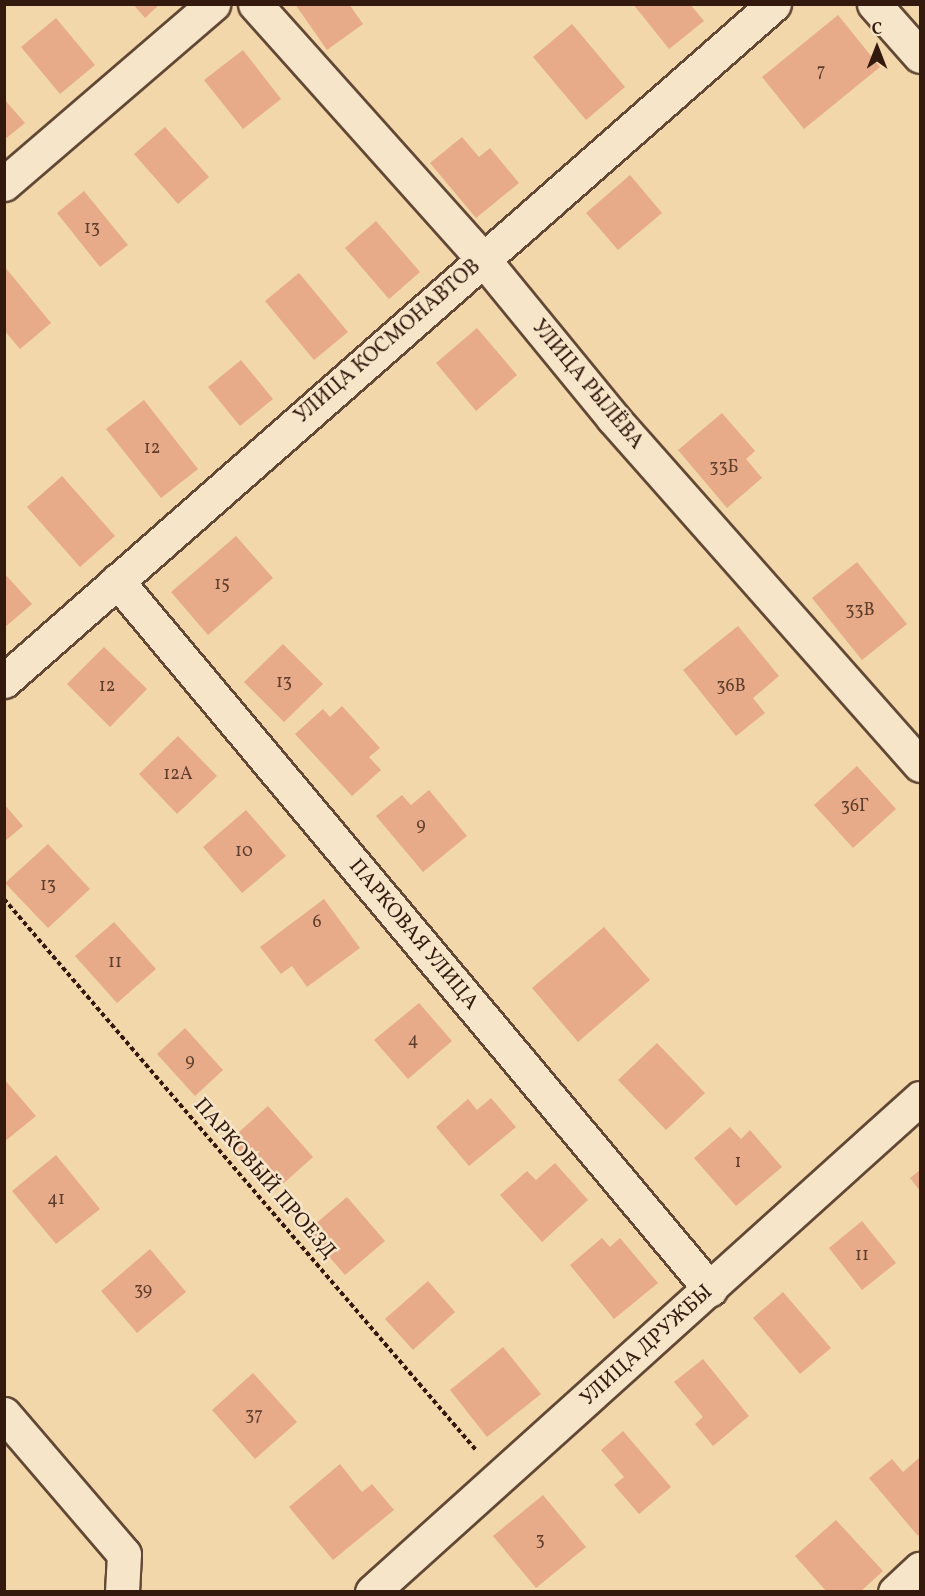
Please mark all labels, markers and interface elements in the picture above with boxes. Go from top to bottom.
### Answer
north arrow [847,18,907,78]
text: С [872,19,882,41]
house number: 7 [817,61,825,83]
house number: 13 [84,218,100,240]
street label: УЛИЦА КОСМОНАВТОВ [290,254,486,430]
street label: УЛИЦА РЫЛЁВА [526,315,648,455]
house number: 12 [144,438,160,460]
house number: 33Б [709,457,739,479]
house number: 15 [214,574,230,596]
house number: 33В [845,600,875,622]
house number: 13 [276,672,292,694]
house number: 12 [99,676,115,698]
house number: 36В [716,676,746,698]
house number: 12А [163,764,193,786]
house number: 36Г [841,796,869,818]
house number: 9 [416,815,426,837]
house number: 10 [235,841,253,863]
street label: ПАРКОВАЯ УЛИЦА [343,854,483,1016]
house number: 13 [40,875,56,897]
house number: 6 [312,912,322,934]
house number: 11 [108,952,122,974]
house number: 4 [408,1030,418,1052]
house number: 9 [185,1051,195,1073]
street label: ПАРКОВЫЙ ПРОЕЗД [187,1093,341,1265]
house number: 1 [735,1152,741,1174]
house number: 41 [47,1189,65,1211]
house number: 11 [855,1245,869,1267]
house number: 39 [134,1280,152,1302]
street label: УЛИЦА ДРУЖБЫ [576,1280,718,1412]
house number: 37 [245,1405,263,1427]
house number: 3 [535,1530,545,1552]

